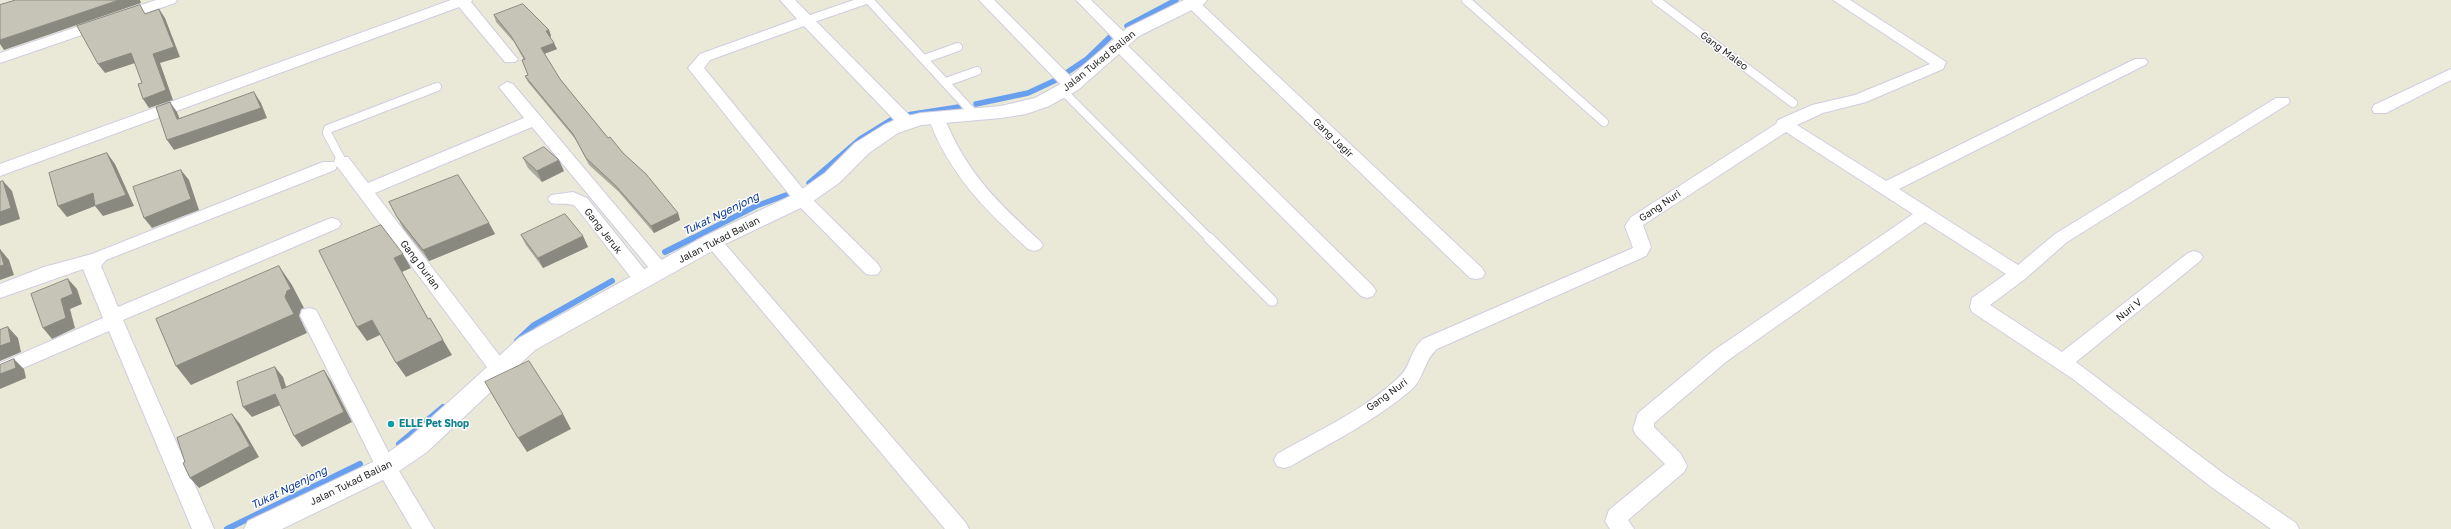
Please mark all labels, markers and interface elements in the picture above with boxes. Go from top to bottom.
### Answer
street label: Jalan Tukad Balian [1060,28,1138,94]
street label: Gang Maleo [1698,29,1750,73]
street label: Gang Jagir [1310,116,1356,160]
street label: Gang Nuri [1637,188,1683,224]
water label: Tukat Ngenjong [681,190,761,238]
street label: Gang Jeruk [582,206,624,256]
street label: Jalan Tukad Balian [676,214,762,266]
street label: Gang Durian [397,238,443,292]
street label: Nuri V [2114,296,2144,324]
street label: Gang Nuri [1364,376,1410,414]
place label: ELLE Pet Shop [399,418,469,430]
marker: ELLE Pet Shop [386,419,396,429]
street label: Jalan Tukad Balian [308,458,394,508]
water label: Tukat Ngenjong [249,464,329,512]

